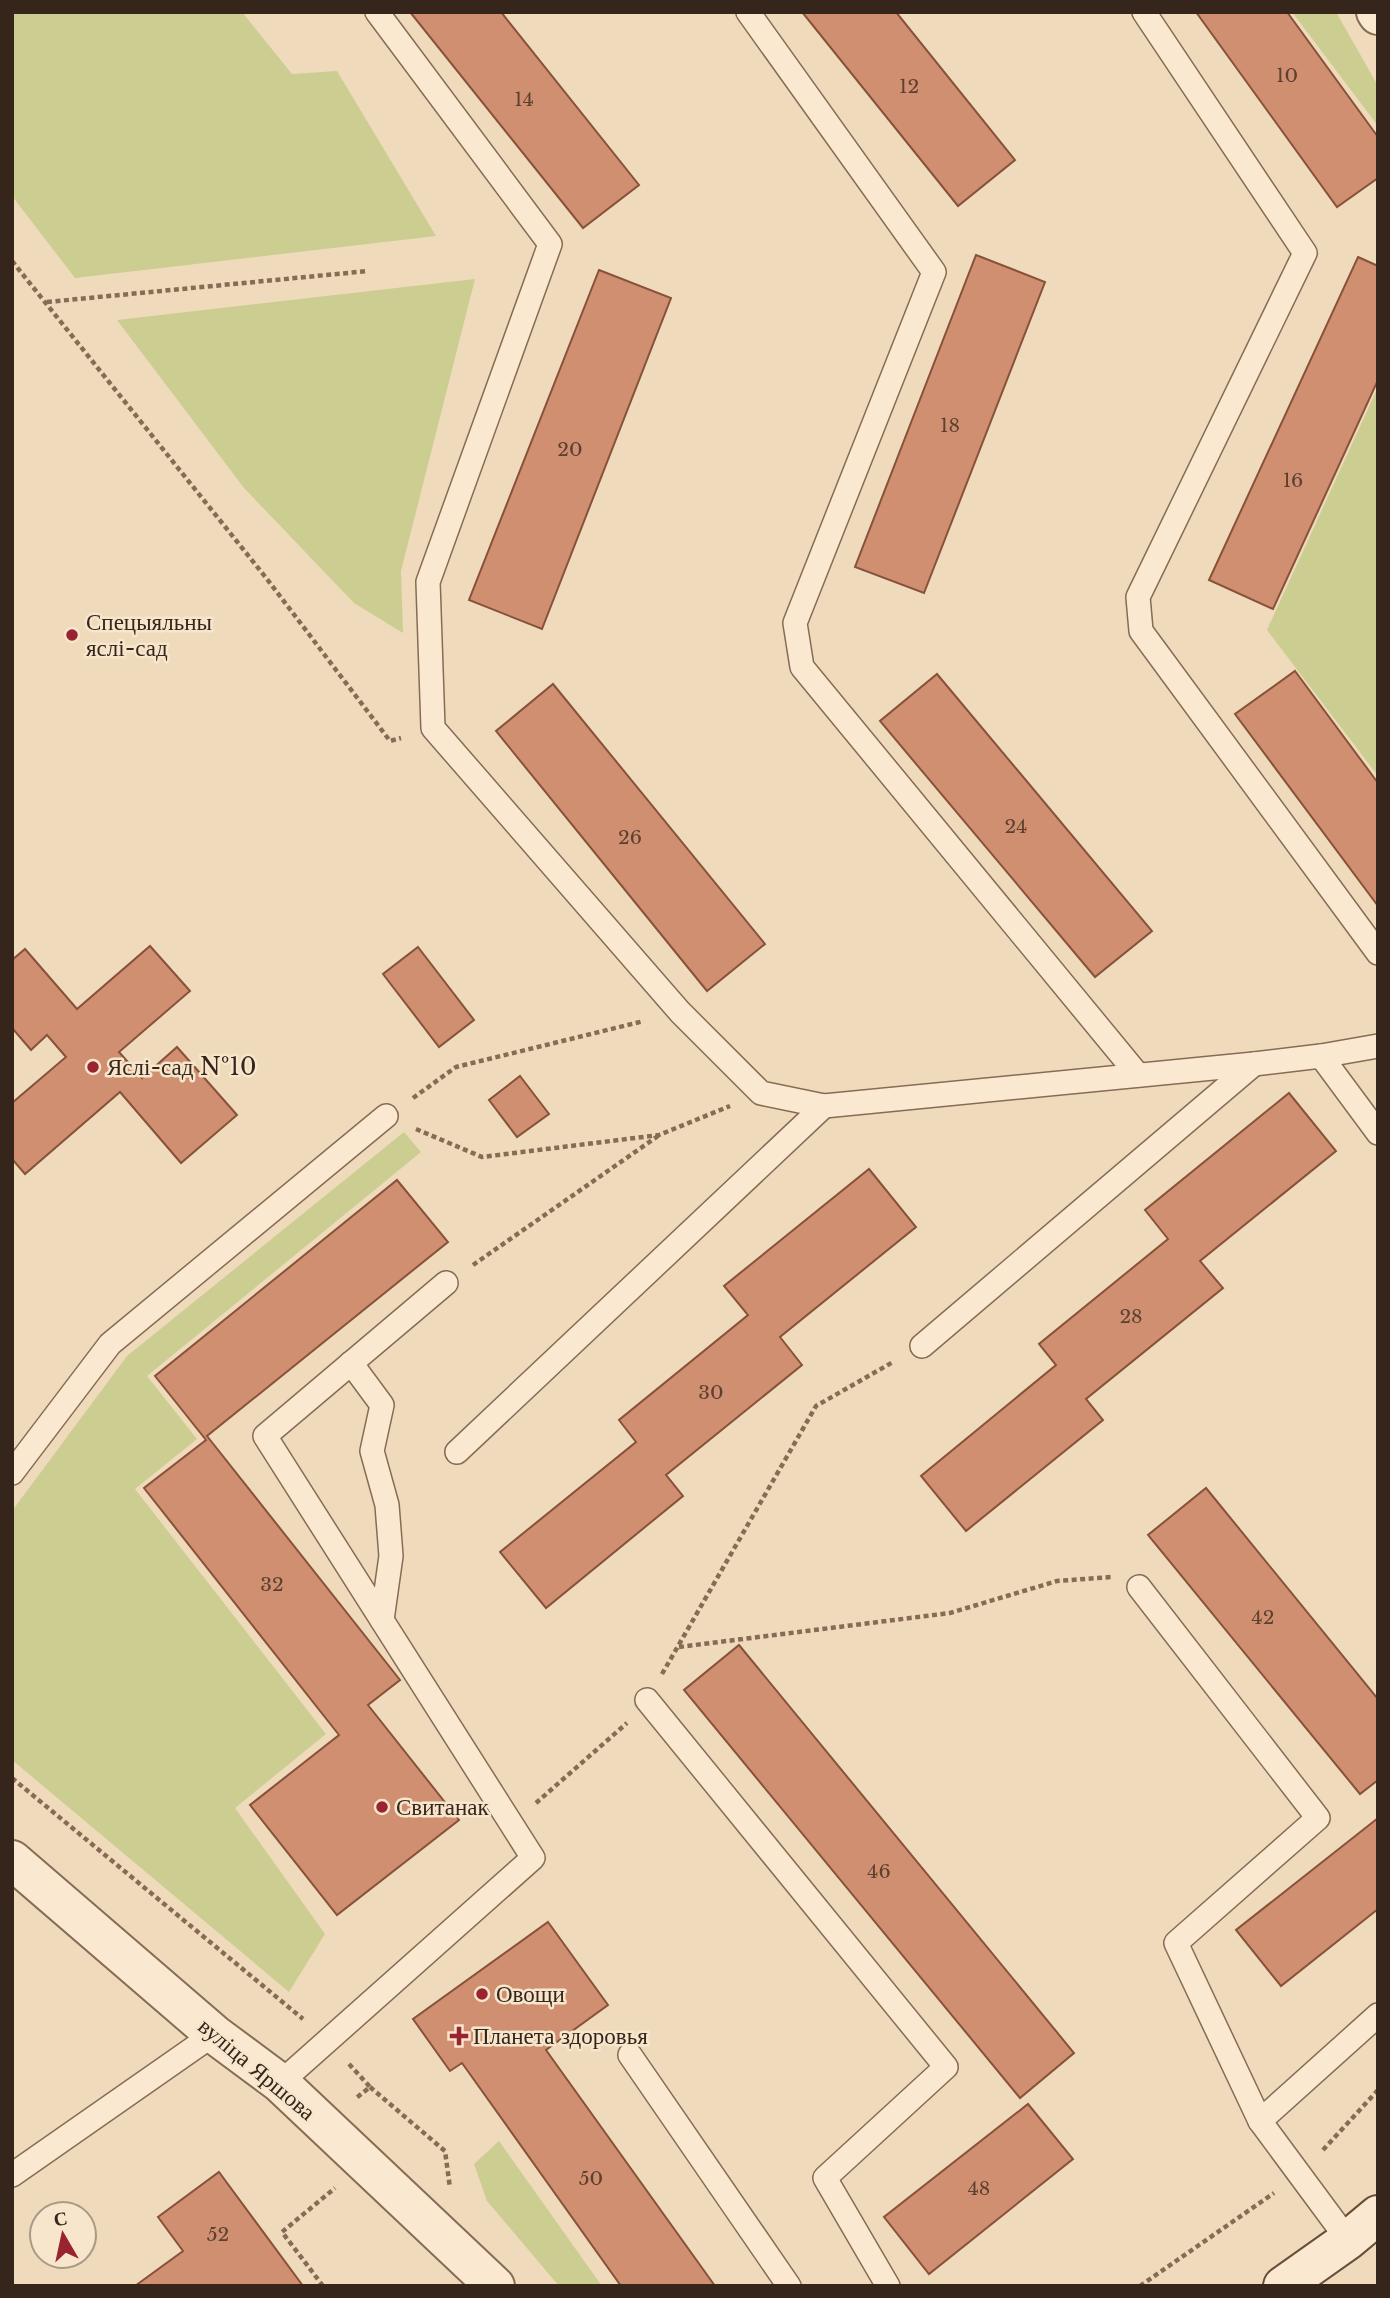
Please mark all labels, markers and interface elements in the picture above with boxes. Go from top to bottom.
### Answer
house number: 10 [1276,64,1298,87]
house number: 12 [899,75,919,98]
house number: 14 [514,88,534,111]
house number: 18 [940,414,960,437]
house number: 20 [557,438,583,461]
house number: 16 [1283,469,1303,492]
place label: Спецыяльны яслі-сад [86,608,212,662]
marker: Спецыяльны яслі-сад [64,627,80,643]
house number: 24 [1005,815,1027,838]
house number: 26 [618,826,642,849]
place label: Яслі-сад №10 [107,1053,256,1081]
marker: Яслі-сад №10 [85,1059,101,1075]
house number: 28 [1119,1305,1143,1328]
house number: 30 [698,1381,724,1404]
house number: 32 [260,1573,284,1596]
house number: 42 [1252,1606,1274,1629]
place label: Свитанак [396,1793,490,1821]
marker: Свитанак [374,1799,390,1815]
house number: 46 [867,1860,891,1883]
place label: Овощи [496,1980,565,2008]
marker: Овощи [474,1986,490,2002]
street label: вуліца Яршова [193,2012,321,2126]
place label: Планета здоровья [473,2022,648,2050]
marker: Планета здоровья [451,2028,467,2044]
house number: 50 [579,2167,603,2190]
house number: 48 [968,2177,990,2200]
north arrow [28,2200,98,2270]
text: С [52,2206,69,2231]
house number: 52 [207,2223,229,2246]

